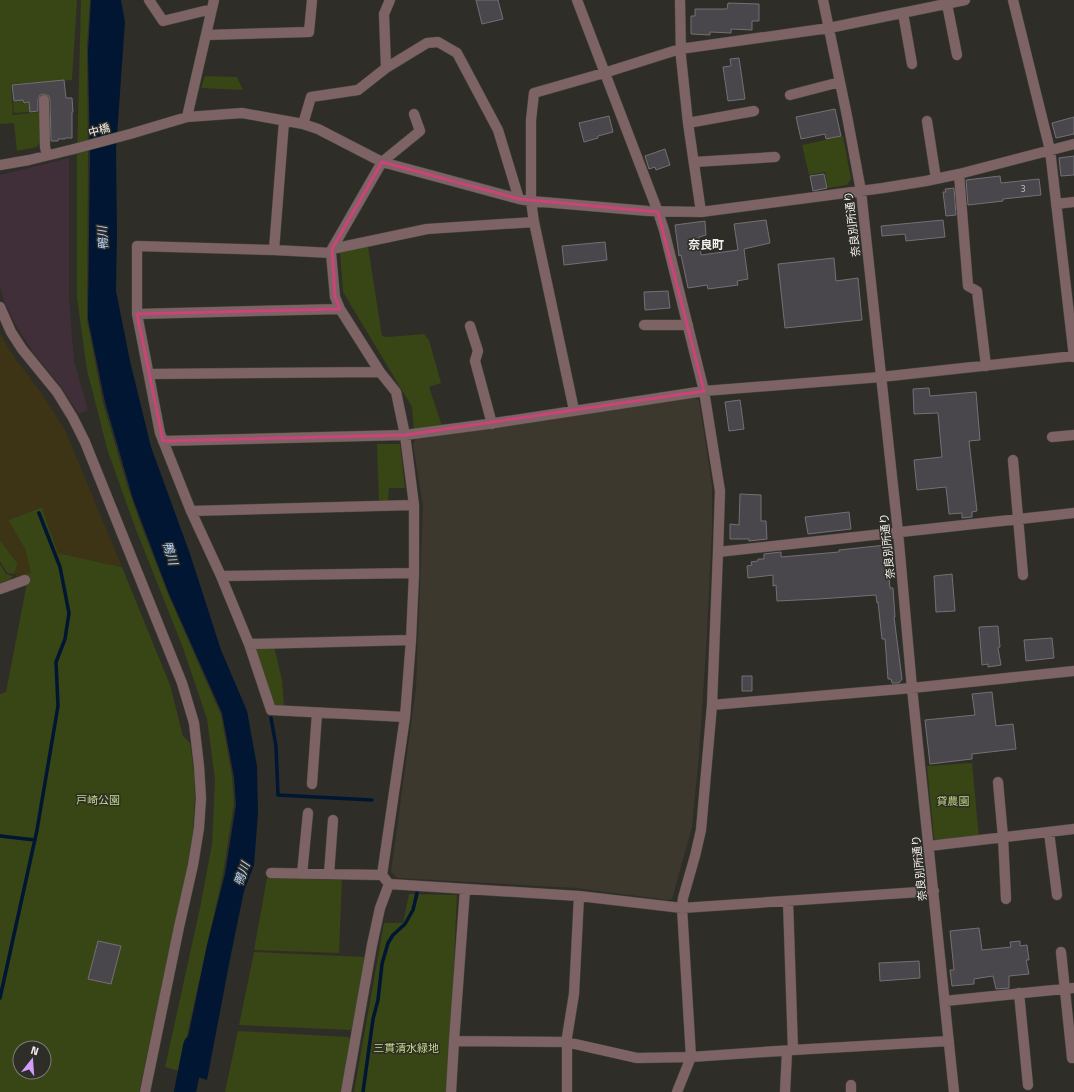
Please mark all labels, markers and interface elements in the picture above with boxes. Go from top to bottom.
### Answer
street label: 中橋 [86,119,112,141]
house number: 3 [1020,182,1026,195]
street label: 奈良別所通り [840,190,864,258]
water label: 鴨川 [92,223,113,251]
district label: 奈良町 [688,235,724,254]
street label: 奈良別所通り [876,512,898,580]
water label: 鴨川 [158,539,184,569]
park label: 戸崎公園 [76,792,120,808]
park label: 貸農園 [937,793,970,809]
street label: 奈良別所通り [908,834,930,902]
water label: 鴨川 [228,857,255,888]
north arrow [12,1040,52,1080]
park label: 三貫清水緑地 [373,1040,439,1056]
text: N [29,1042,41,1059]

